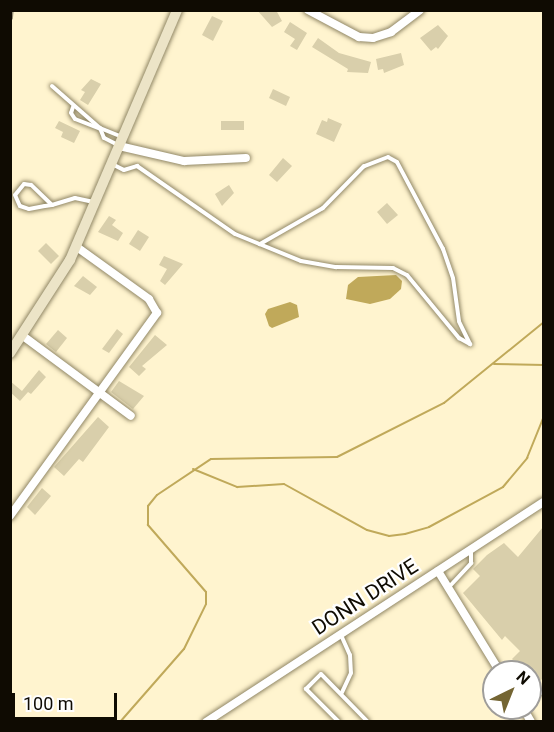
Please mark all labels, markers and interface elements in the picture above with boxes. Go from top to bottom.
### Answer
street label: DONN DRIVE [307,553,423,641]
north arrow [482,660,542,720]
text: N [513,667,534,689]
scale bar [15,681,120,719]
text: 100 m [23,693,74,714]

